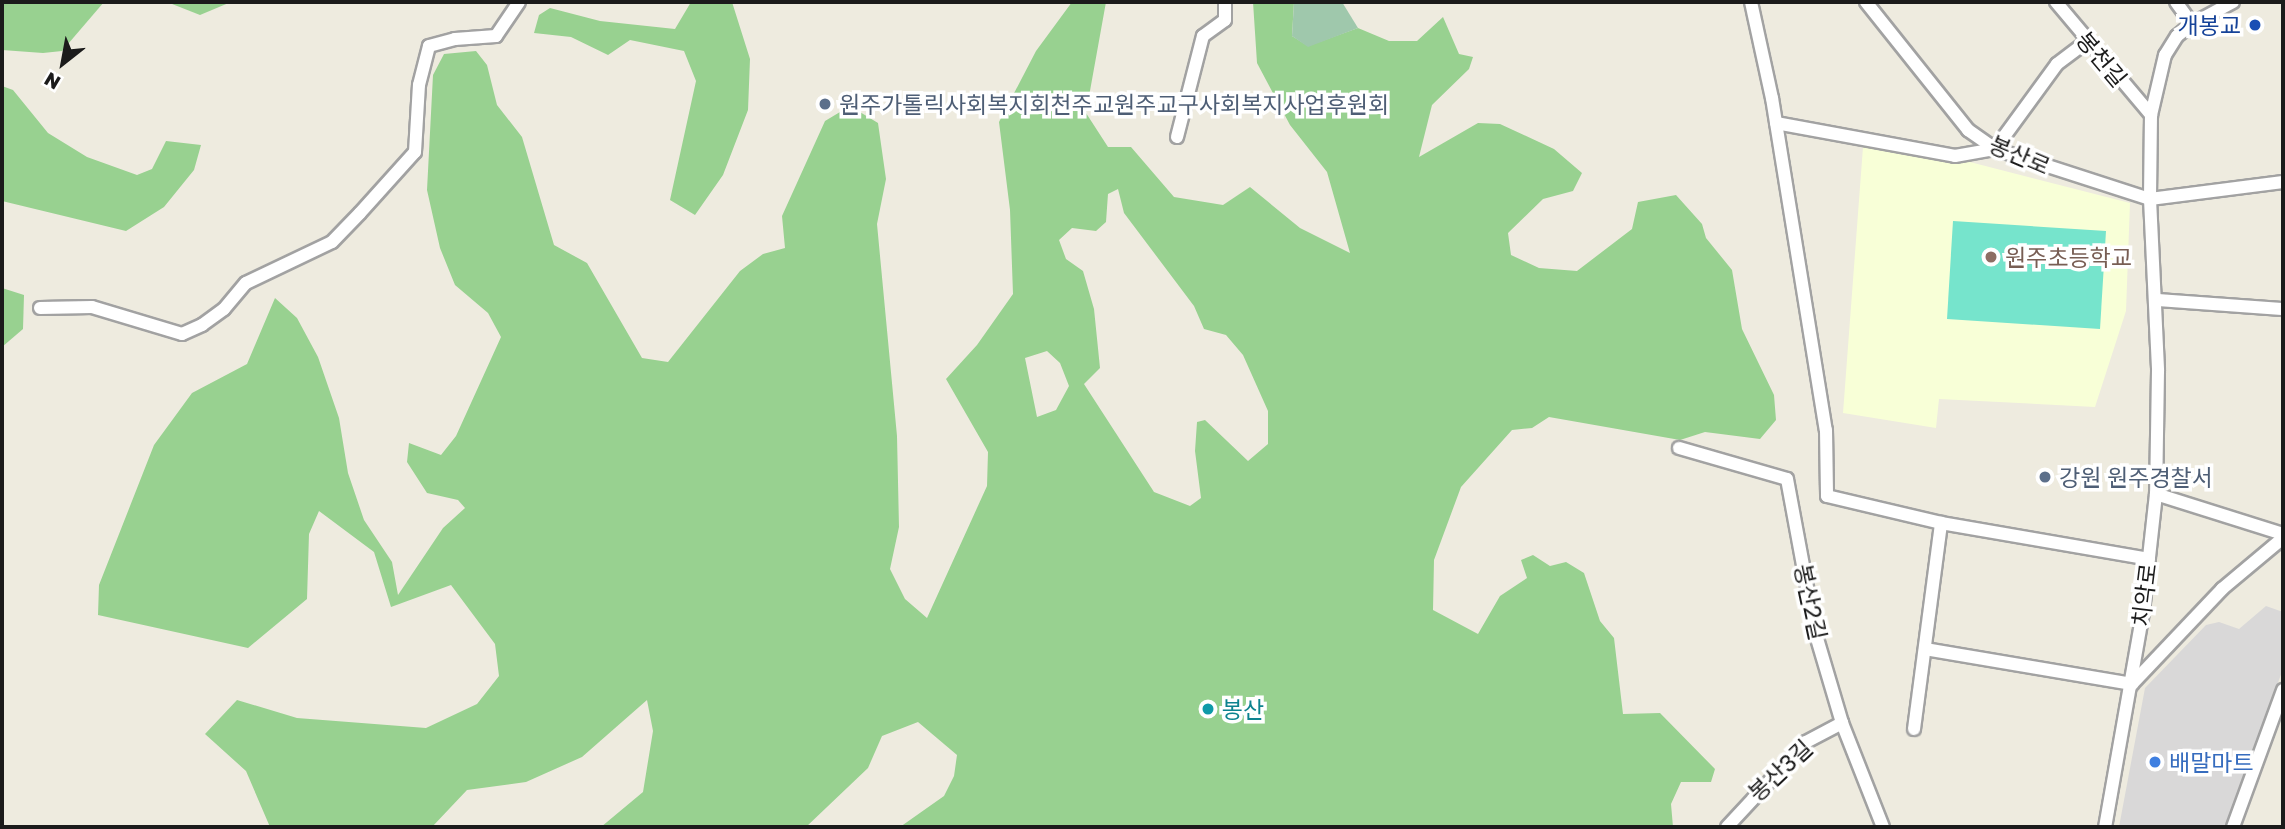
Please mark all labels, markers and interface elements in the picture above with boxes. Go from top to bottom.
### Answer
place label: 개봉교 [2178,11,2241,39]
marker: 개봉교 [2247,17,2263,33]
street label: 봉천길 [2071,26,2133,92]
north arrow [28,28,98,98]
text: N [40,68,64,95]
place label: 원주가톨릭사회복지회천주교원주교구사회복지사업후원회 [839,90,1389,118]
marker: 원주가톨릭사회복지회천주교원주교구사회복지사업후원회 [817,96,833,112]
street label: 봉산로 [1985,130,2055,180]
place label: 원주초등학교 [2005,243,2132,271]
marker: 원주초등학교 [1983,249,1999,265]
place label: 강원 원주경찰서 [2059,463,2213,491]
marker: 강원 원주경찰서 [2037,469,2053,485]
street label: 봉산2길 [1790,562,1832,642]
street label: 치악로 [2126,562,2162,628]
place label: 봉산 [1222,695,1264,723]
marker: 봉산 [1200,701,1216,717]
street label: 봉산3길 [1742,734,1818,806]
place label: 배말마트 [2169,748,2254,776]
marker: 배말마트 [2147,754,2163,770]

